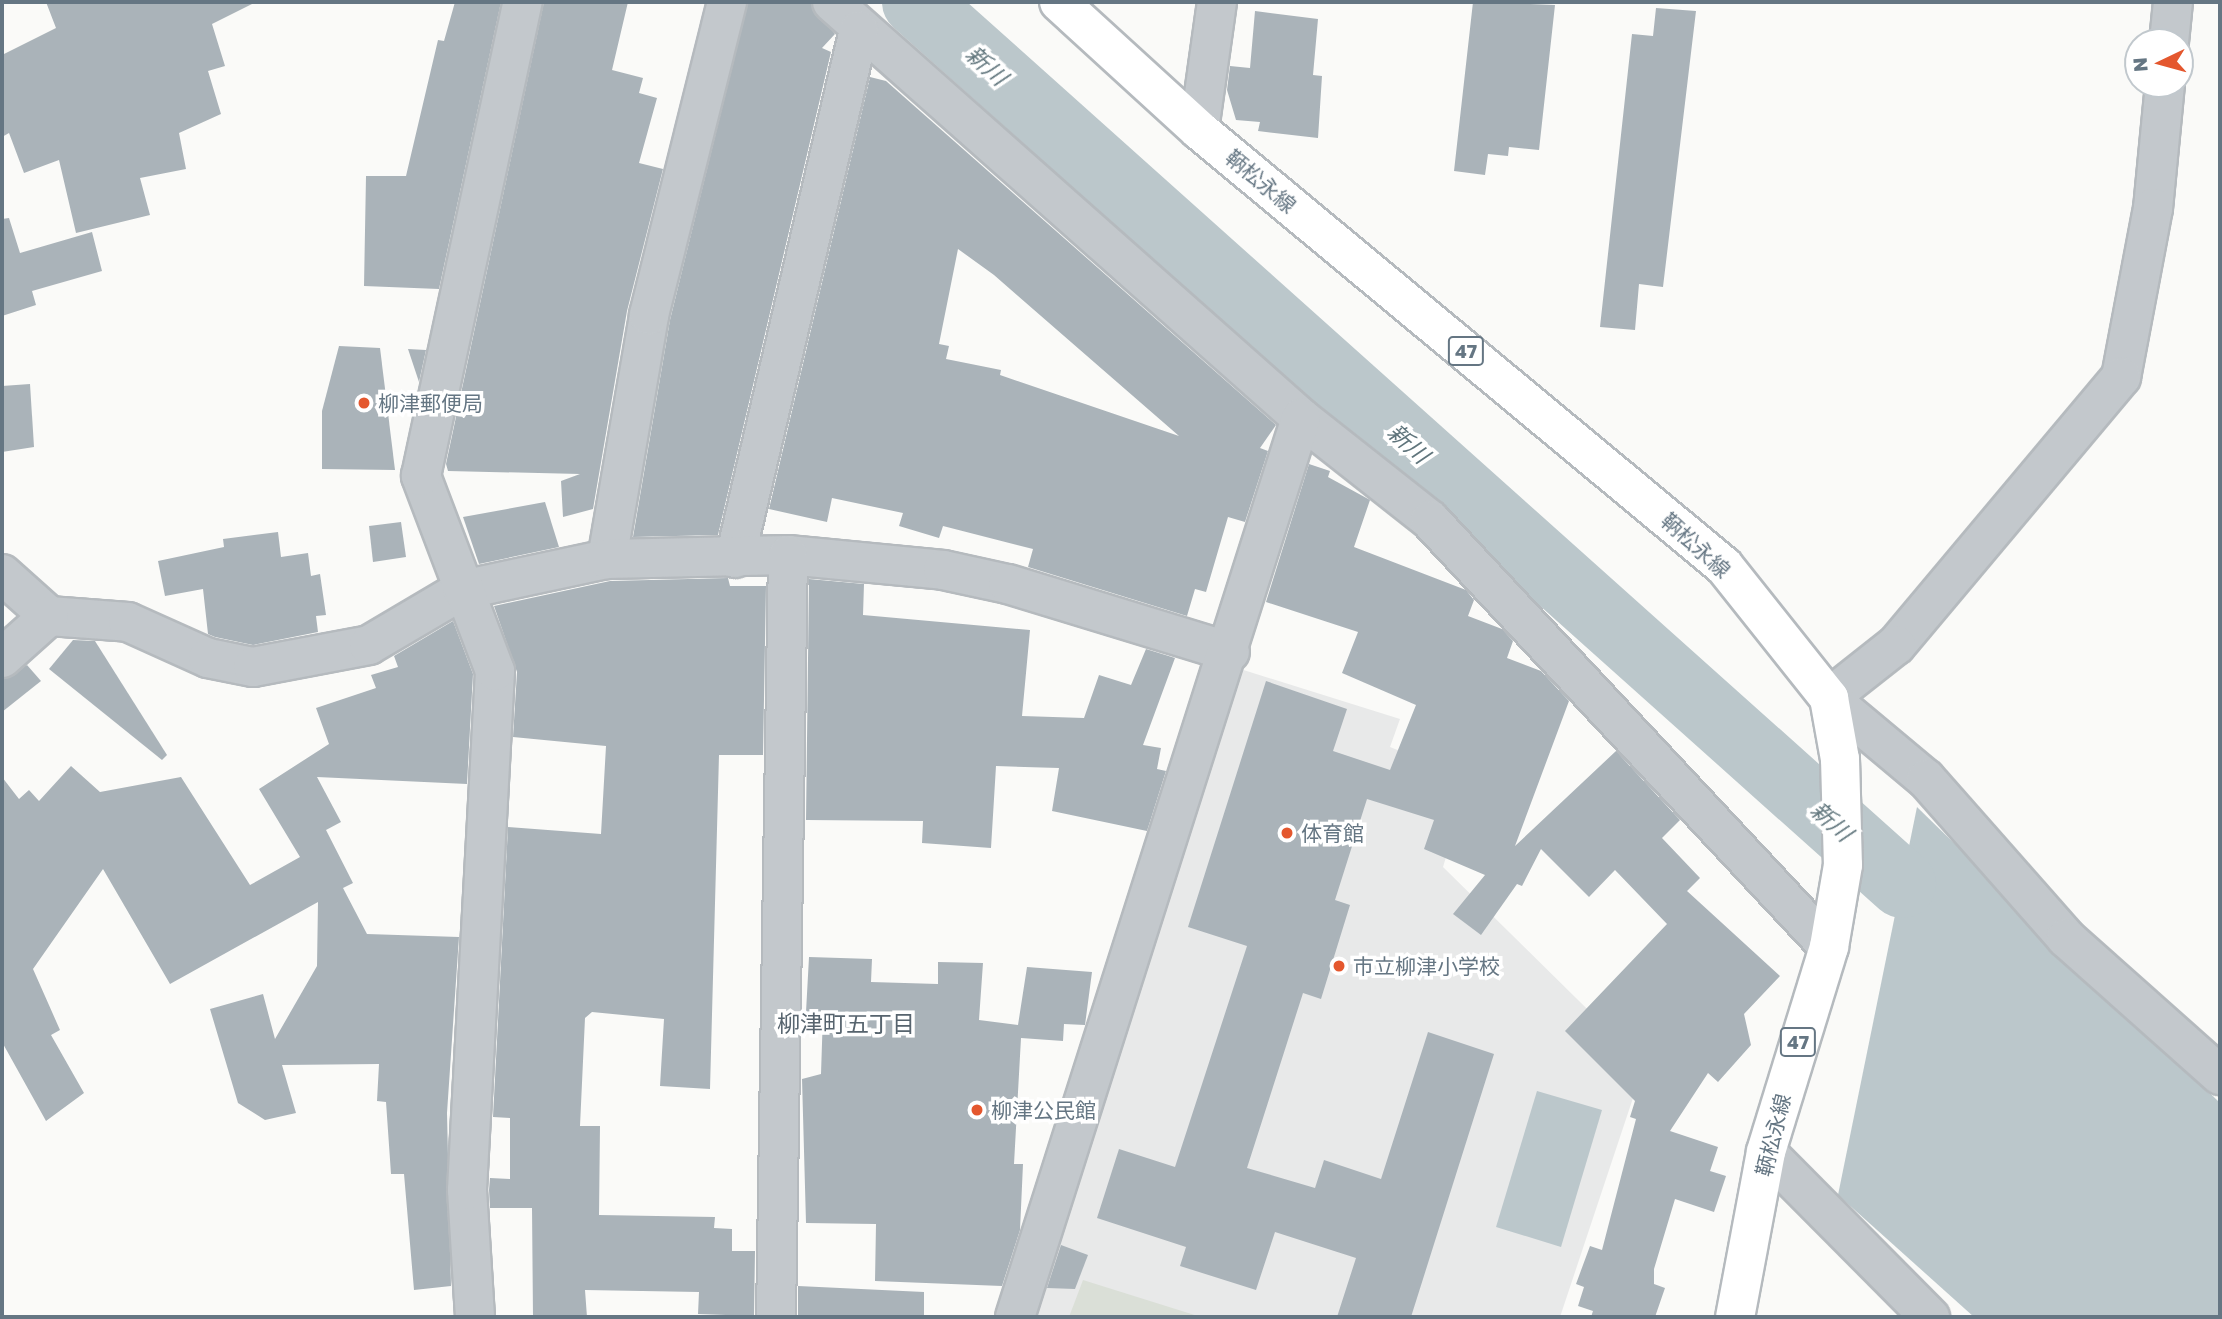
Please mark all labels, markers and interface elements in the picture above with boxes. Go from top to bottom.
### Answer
north arrow [2124,28,2194,98]
water label: 新川 [961,39,1013,91]
text: N [2127,57,2152,73]
street label: 鞆松永線 [1221,144,1301,218]
road number: 47 [1447,336,1485,366]
place label: 柳津郵便局 [378,390,483,416]
marker: 柳津郵便局 [356,395,372,411]
water label: 新川 [1383,417,1435,469]
street label: 鞆松永線 [1656,508,1736,582]
water label: 新川 [1806,795,1858,847]
place label: 体育館 [1301,820,1364,846]
marker: 体育館 [1279,825,1295,841]
place label: 市立柳津小学校 [1353,953,1500,979]
marker: 市立柳津小学校 [1331,958,1347,974]
district label: 柳津町五丁目 [777,1009,915,1037]
road number: 47 [1779,1026,1817,1058]
street label: 鞆松永線 [1751,1091,1795,1179]
place label: 柳津公民館 [991,1097,1096,1123]
marker: 柳津公民館 [969,1102,985,1118]

